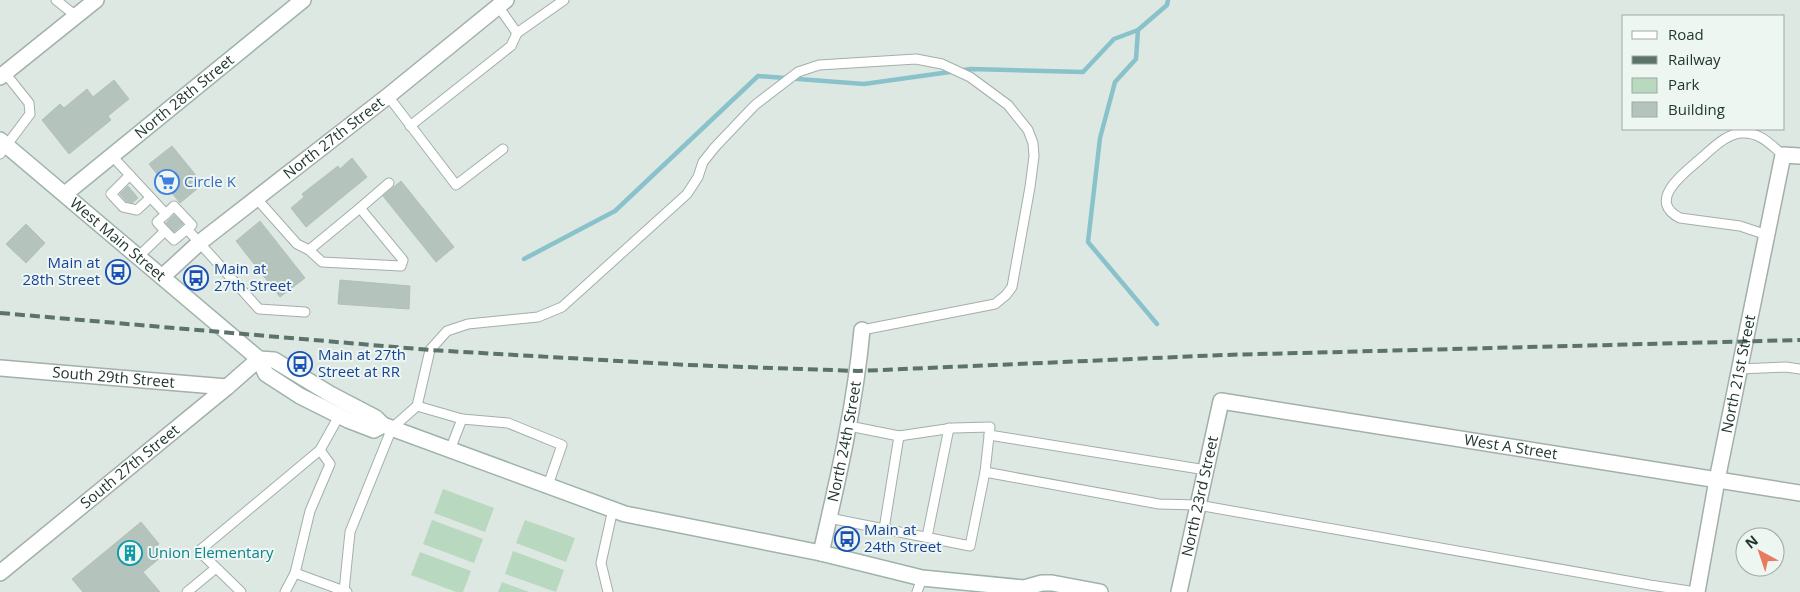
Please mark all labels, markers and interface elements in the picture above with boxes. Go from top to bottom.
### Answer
legend [1622,15,1785,130]
text: Road [1668,24,1704,44]
street label: North 28th Street [130,49,238,142]
text: Railway [1668,49,1721,69]
text: Park [1668,74,1699,94]
street label: North 27th Street [279,92,388,183]
text: Building [1668,99,1725,119]
supermarket icon: Circle K [154,169,180,195]
place label: Circle K [184,171,237,191]
street label: West Main Street [66,192,170,285]
place label: Main at 28th Street [23,252,100,289]
place label: Main at 27th Street [214,258,292,295]
bus stop icon: Main at 28th Street [105,259,131,285]
bus stop icon: Main at 27th Street [183,265,209,291]
street label: North 21st Street [1716,313,1759,435]
place label: Main at 27th Street at RR [318,344,406,381]
bus stop icon: Main at 27th Street at RR [287,351,313,377]
street label: South 29th Street [52,361,176,392]
street label: North 24th Street [822,380,865,504]
street label: South 27th Street [76,419,183,512]
street label: West A Street [1463,429,1559,463]
street label: North 23rd Street [1176,434,1222,558]
place label: Main at 24th Street [864,519,942,556]
bus stop icon: Main at 24th Street [834,526,860,552]
north arrow [1735,527,1785,577]
text: N [1741,531,1762,553]
building icon: Union Elementary [117,540,143,566]
place label: Union Elementary [148,542,274,562]

